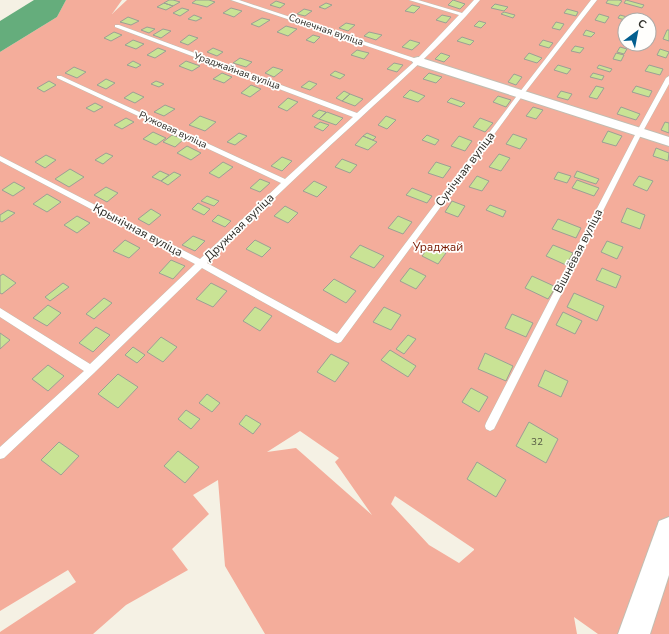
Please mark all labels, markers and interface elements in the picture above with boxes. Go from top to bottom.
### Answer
street label: Сонечная вуліца [287,11,365,49]
north arrow [617,12,657,52]
text: С [635,16,650,33]
street label: Ураджайная вуліца [191,48,282,93]
street label: Ружовая вуліца [137,108,209,152]
street label: Сунічная вуліца [432,128,498,210]
street label: Дружная вуліца [201,190,277,264]
street label: Крынічная вуліца [90,200,186,260]
street label: Вішнёвая вуліца [550,206,606,296]
park label: Ураджай [412,239,463,255]
house number: 32 [531,435,543,449]

